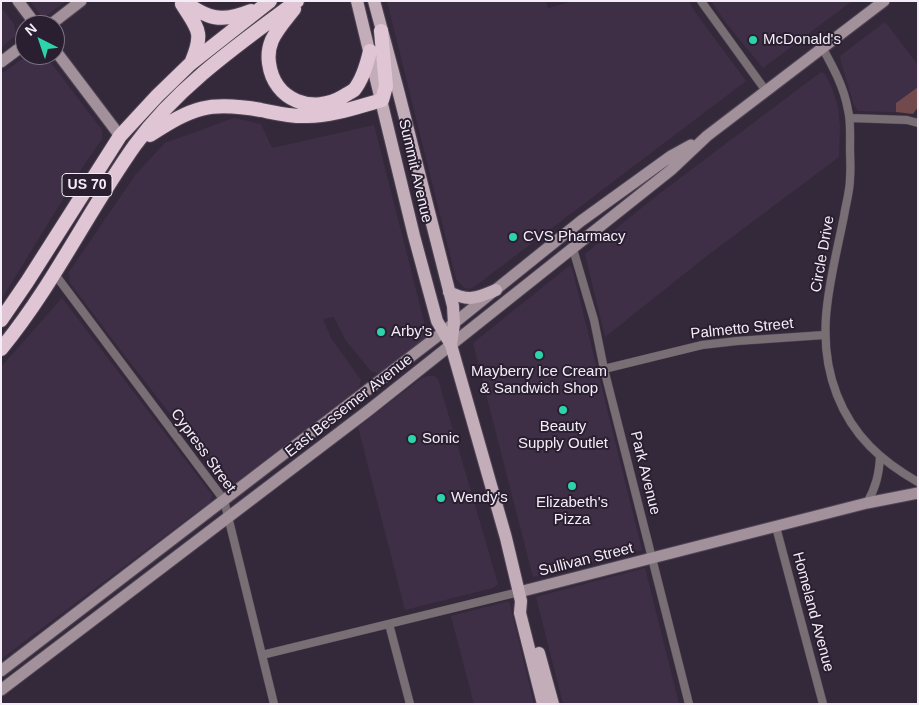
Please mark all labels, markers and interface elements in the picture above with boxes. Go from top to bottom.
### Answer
north arrow [15,15,65,65]
text: N [22,20,40,39]
place label: McDonald's [763,31,841,49]
marker: McDonald's [747,34,759,46]
street label: Summit Avenue [394,118,436,224]
road number: US 70 [62,174,112,196]
street label: Circle Drive [807,214,839,294]
place label: CVS Pharmacy [523,228,626,246]
marker: CVS Pharmacy [507,231,519,243]
street label: Palmetto Street [690,315,794,343]
place label: Arby's [391,323,432,341]
marker: Arby's [375,326,387,338]
marker: Mayberry Ice Cream & Sandwich Shop [533,349,545,361]
street label: East Bessemer Avenue [282,351,416,461]
place label: Mayberry Ice Cream & Sandwich Shop [471,363,607,398]
marker: Beauty Supply Outlet [557,404,569,416]
street label: Cypress Street [167,406,239,496]
place label: Beauty Supply Outlet [518,418,608,453]
street label: Park Avenue [626,429,664,517]
place label: Sonic [422,430,460,448]
marker: Sonic [406,433,418,445]
marker: Elizabeth's Pizza [566,480,578,492]
place label: Wendy's [451,489,508,507]
marker: Wendy's [435,492,447,504]
place label: Elizabeth's Pizza [536,494,608,529]
street label: Sullivan Street [537,540,635,580]
street label: Homeland Avenue [788,550,838,674]

